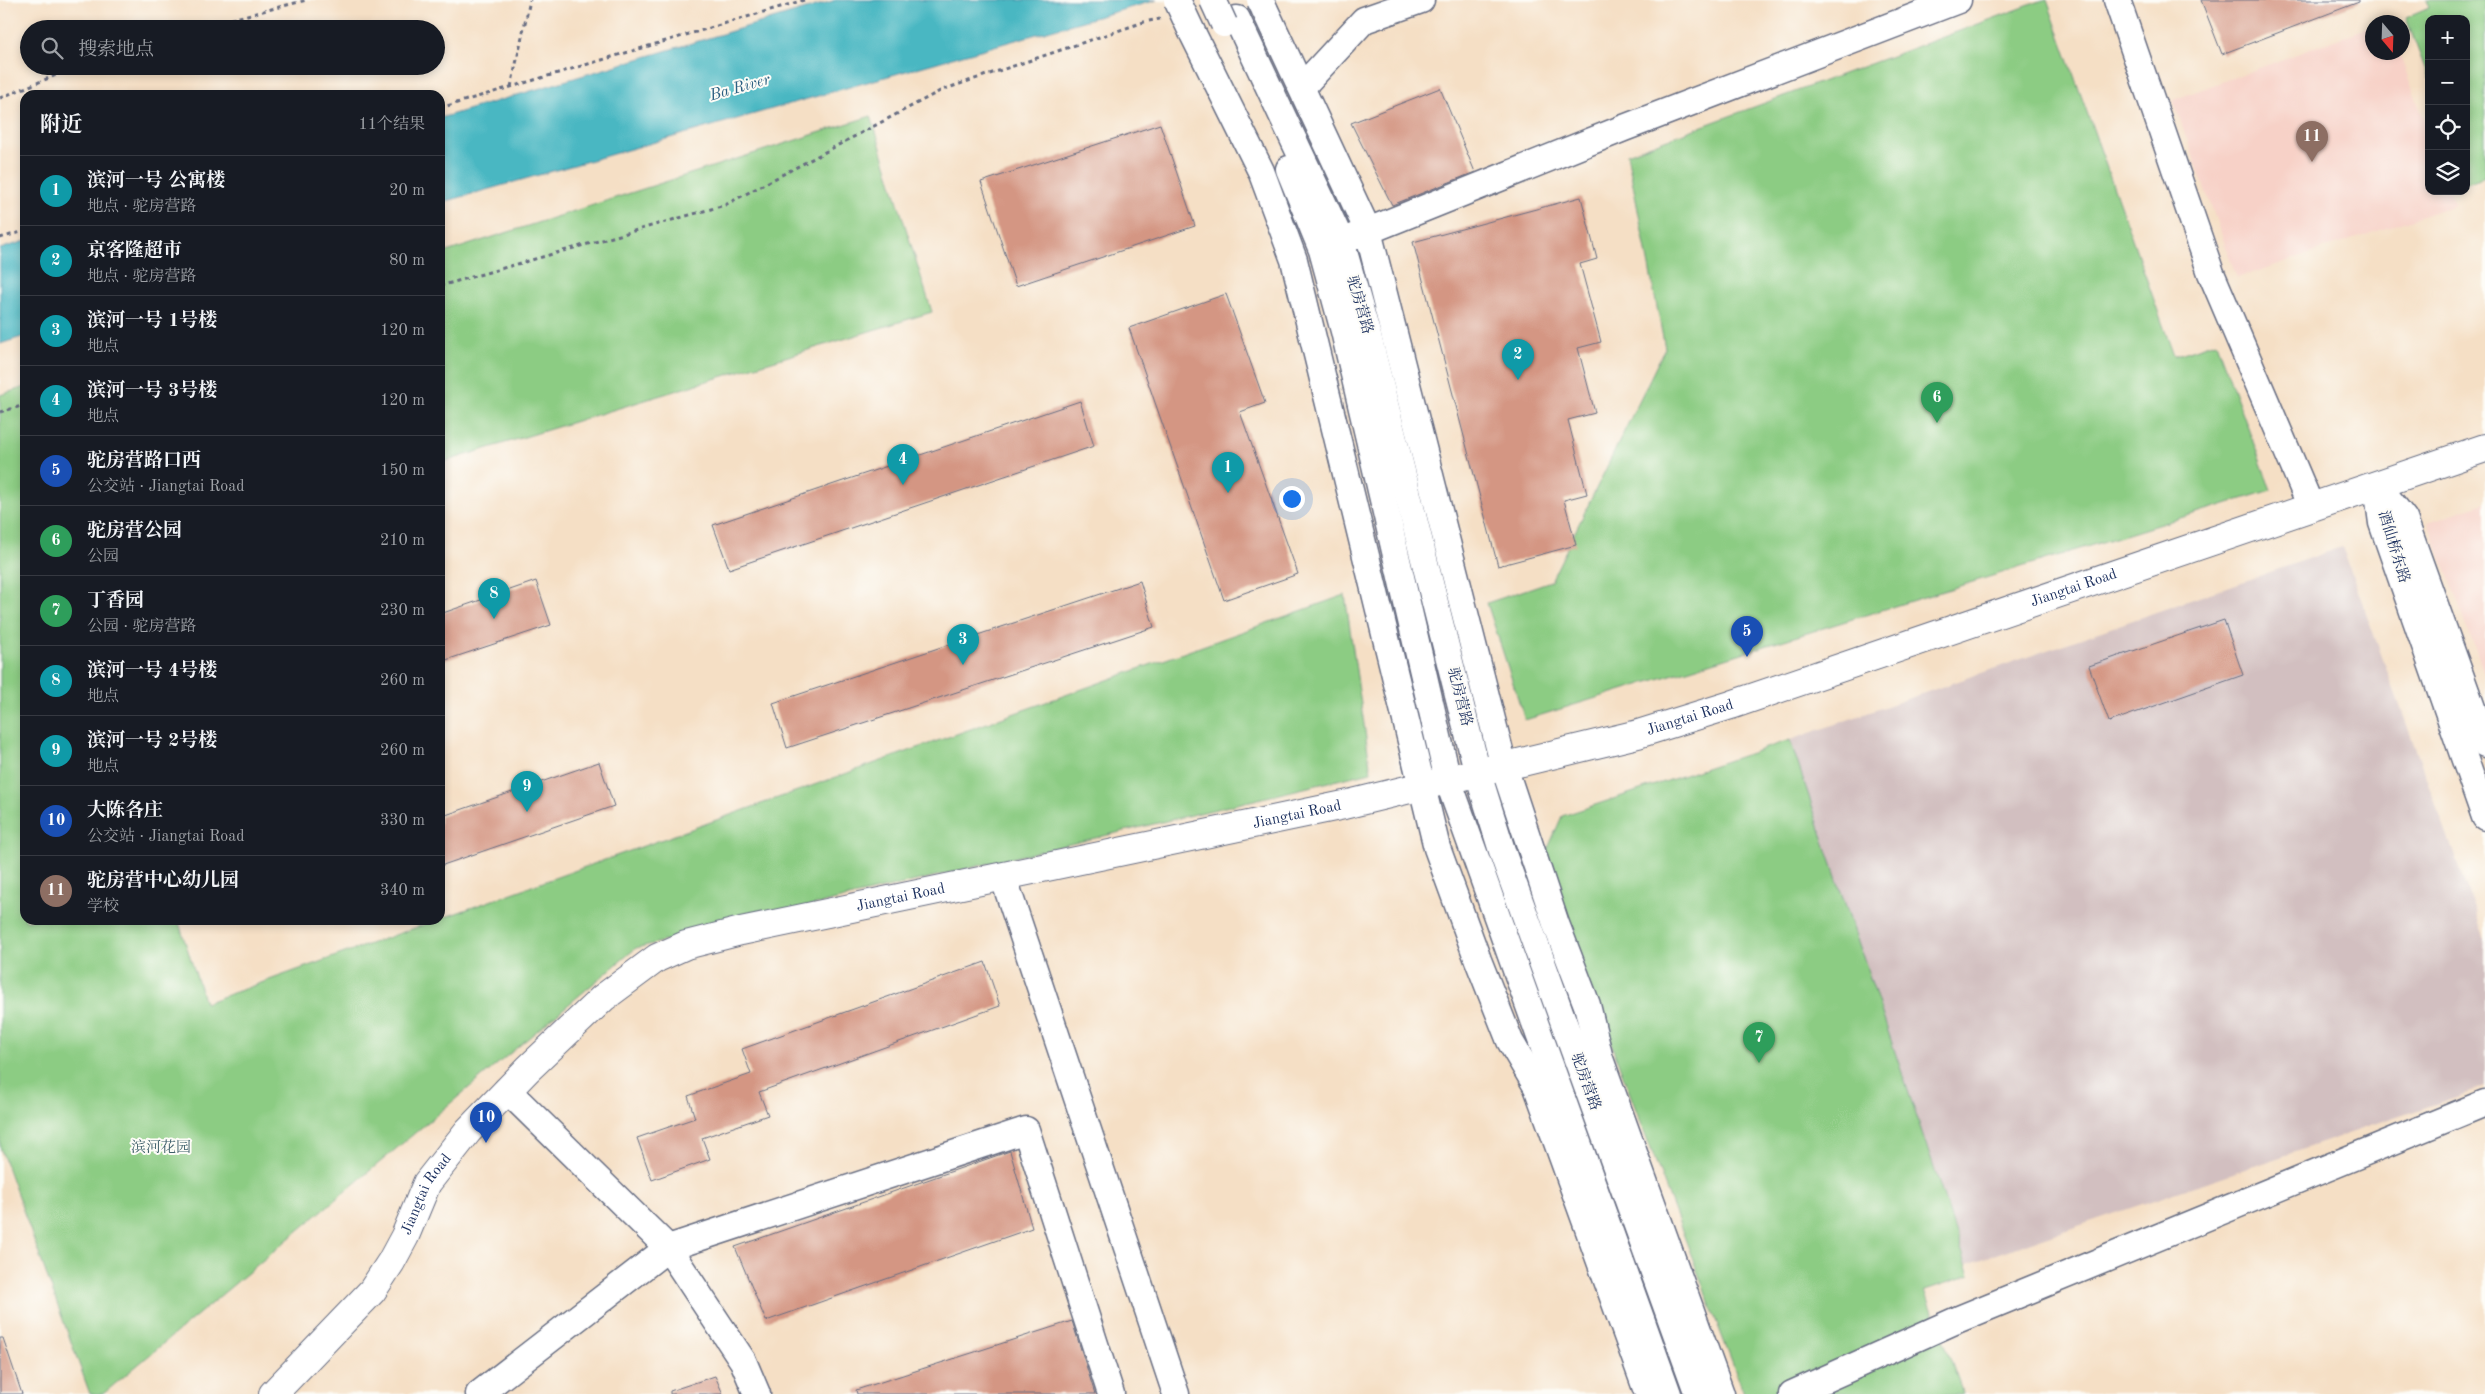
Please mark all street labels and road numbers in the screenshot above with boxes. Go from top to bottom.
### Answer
street label: 驼房营路 [1344,274,1376,336]
street label: 酒仙桥东路 [2375,508,2413,585]
street label: Jiangtai Road [2029,566,2119,610]
street label: 驼房营路 [1444,666,1475,728]
street label: Jiangtai Road [1645,697,1736,738]
street label: Jiangtai Road [1251,798,1343,831]
street label: Jiangtai Road [855,881,946,914]
street label: 驼房营路 [1568,1051,1604,1113]
street label: Jiangtai Road [399,1151,454,1237]

